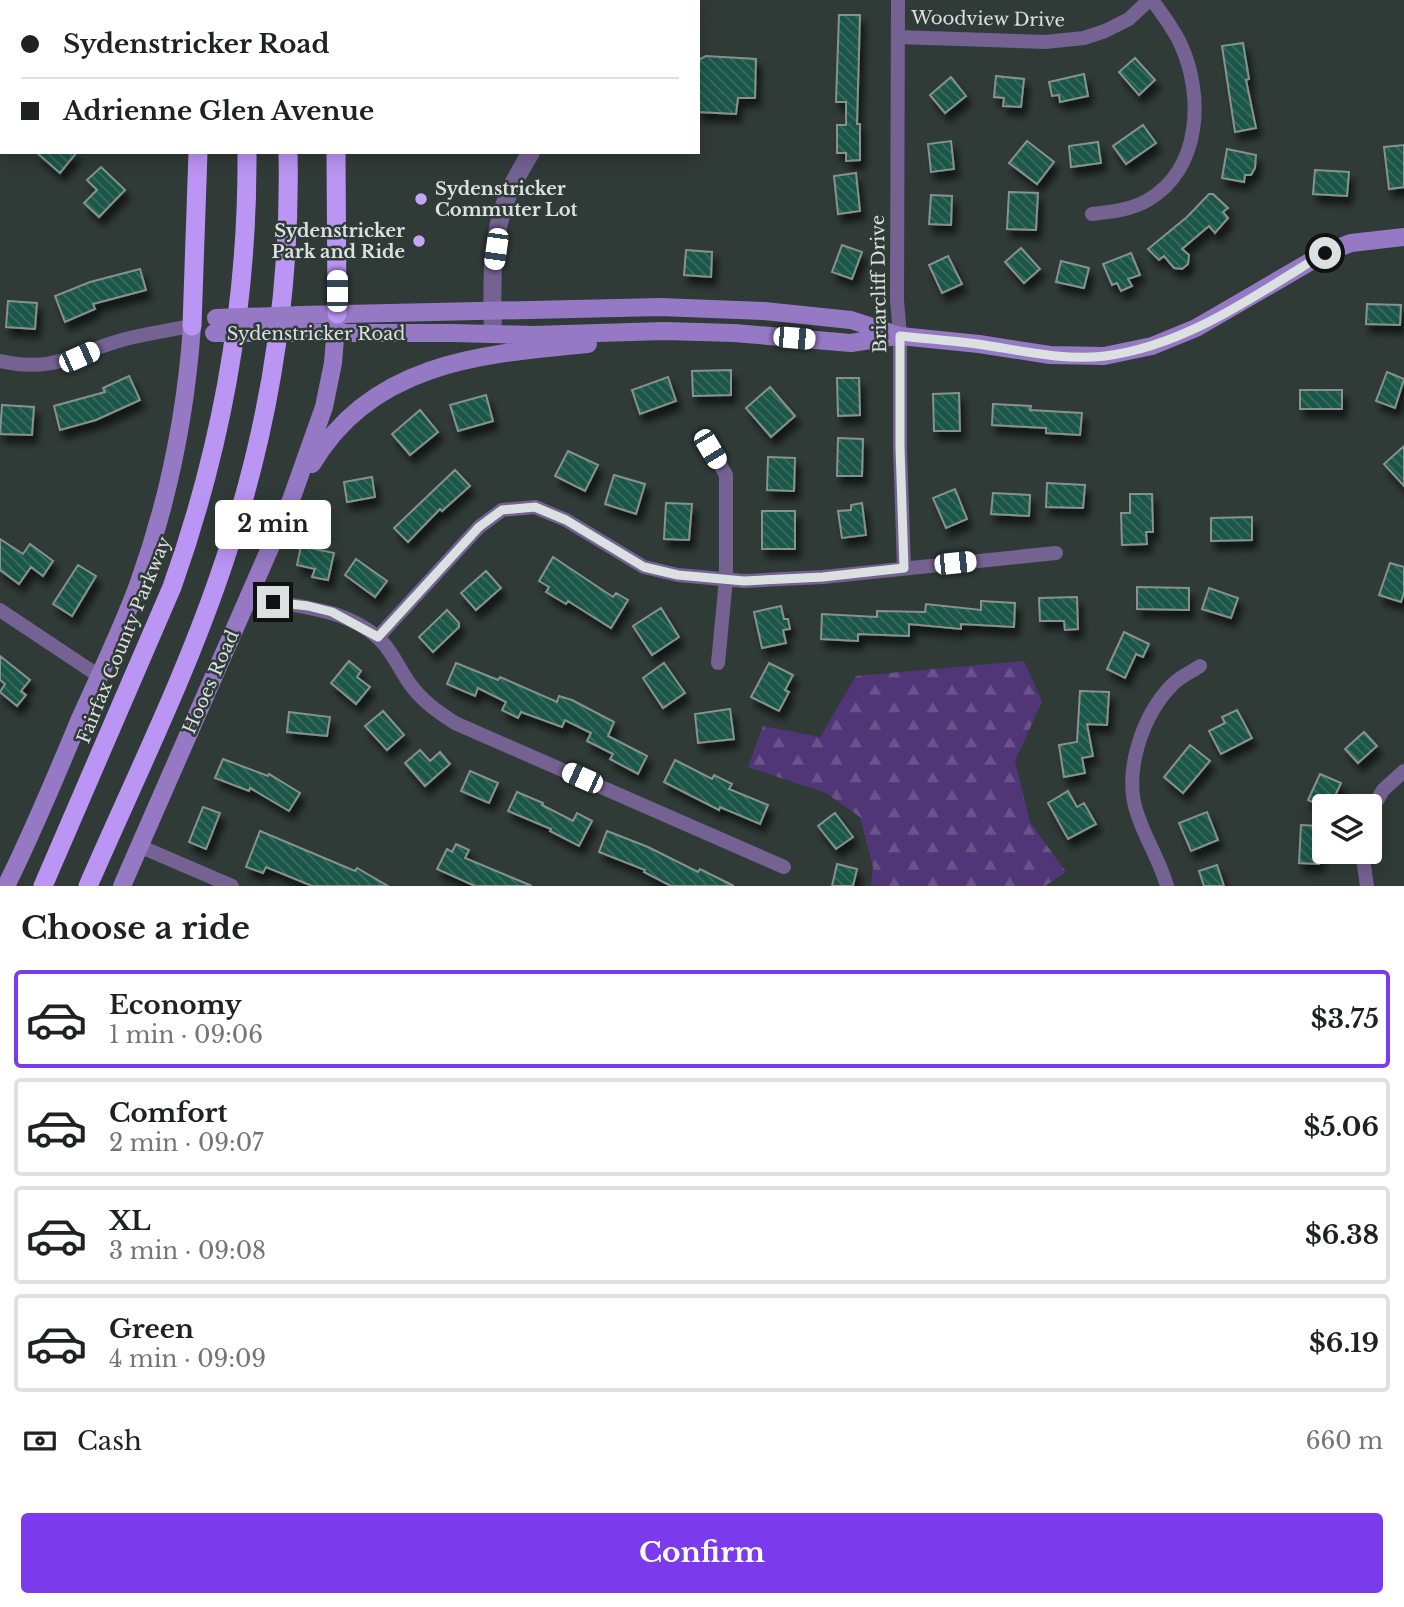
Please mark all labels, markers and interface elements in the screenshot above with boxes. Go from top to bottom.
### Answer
street label: Woodview Drive [910,7,1065,31]
text: Sydenstricker Road [63,28,329,60]
text: Adrienne Glen Avenue [63,95,374,127]
place label: Sydenstricker Commuter Lot [435,178,578,221]
marker: Sydenstricker Commuter Lot [413,191,429,207]
street label: Briarcliff Drive [867,215,891,353]
place label: Sydenstricker Park and Ride [272,220,405,263]
car [483,227,510,271]
marker: Sydenstricker Park and Ride [411,233,427,249]
route start [1309,237,1341,269]
car [327,270,348,312]
street label: Sydenstricker Road [227,323,405,345]
car [773,326,816,350]
car [56,339,103,375]
car [691,426,730,472]
callout: 2 min [215,500,331,550]
text: 2 min [237,510,309,538]
street label: Fairfax County Parkway [72,533,176,747]
car [934,550,977,576]
route end [257,586,289,618]
street label: Hooes Road [178,627,244,737]
car [559,760,606,796]
map controls [1312,794,1382,864]
button: layers [1312,794,1382,864]
text: Choose a ride [21,908,250,948]
icon: car [25,988,88,1051]
text: Economy [109,989,242,1021]
text: $3.75 [1311,1003,1379,1035]
text: 1 min · 09:06 [109,1021,263,1049]
icon: car [25,1096,88,1159]
text: Comfort [109,1097,227,1129]
text: $5.06 [1303,1111,1379,1143]
text: 2 min · 09:07 [109,1129,264,1157]
icon: car [25,1204,88,1267]
text: XL [109,1205,151,1237]
text: $6.38 [1305,1219,1379,1251]
text: 3 min · 09:08 [109,1237,266,1265]
icon: car [25,1312,88,1375]
text: Green [109,1313,194,1345]
text: $6.19 [1309,1327,1379,1359]
text: 4 min · 09:09 [109,1345,266,1373]
icon: cash [21,1422,59,1460]
text: Cash [77,1425,142,1457]
text: 660 m [1306,1427,1383,1455]
button: Confirm [21,1513,1383,1593]

